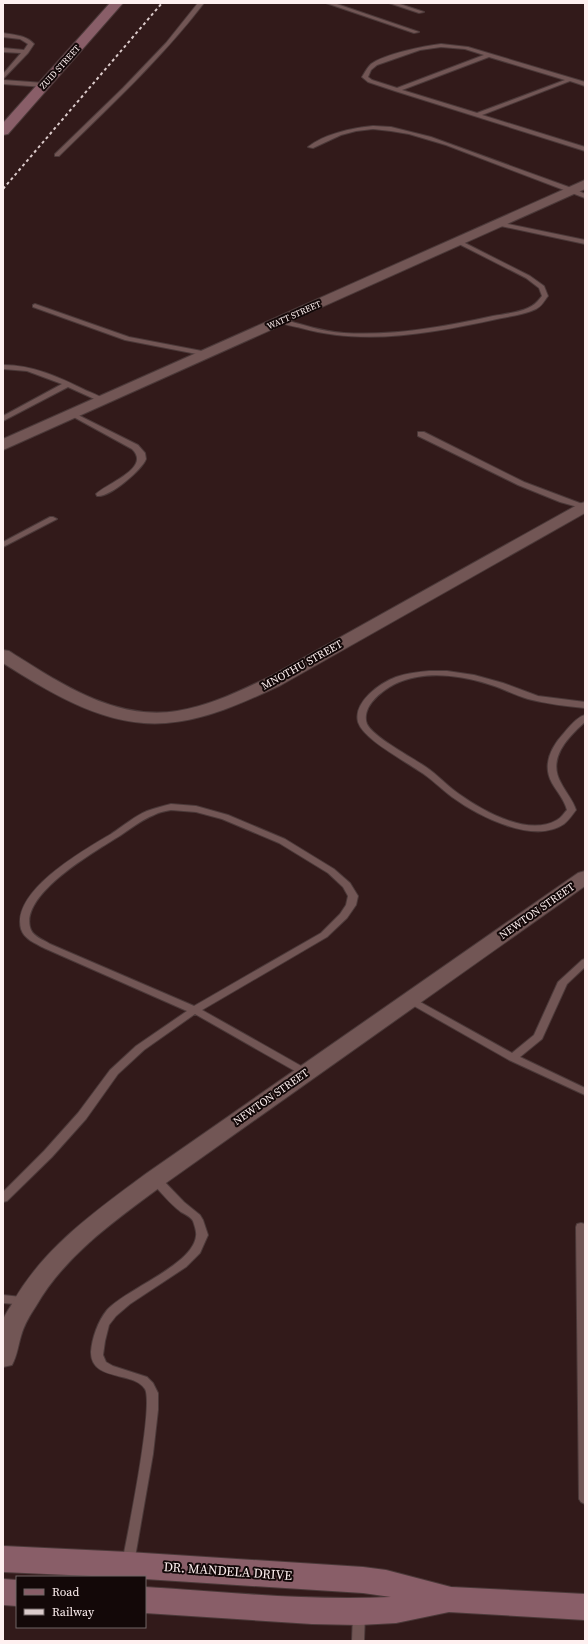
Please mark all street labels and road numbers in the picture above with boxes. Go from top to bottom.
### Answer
street label: ZUID STREET [37,42,83,91]
street label: WATT STREET [265,297,323,332]
street label: MNOTHU STREET [259,636,346,694]
street label: NEWTON STREET [496,879,578,943]
street label: NEWTON STREET [230,1065,312,1129]
street label: DR. MANDELA DRIVE [163,1558,293,1584]

